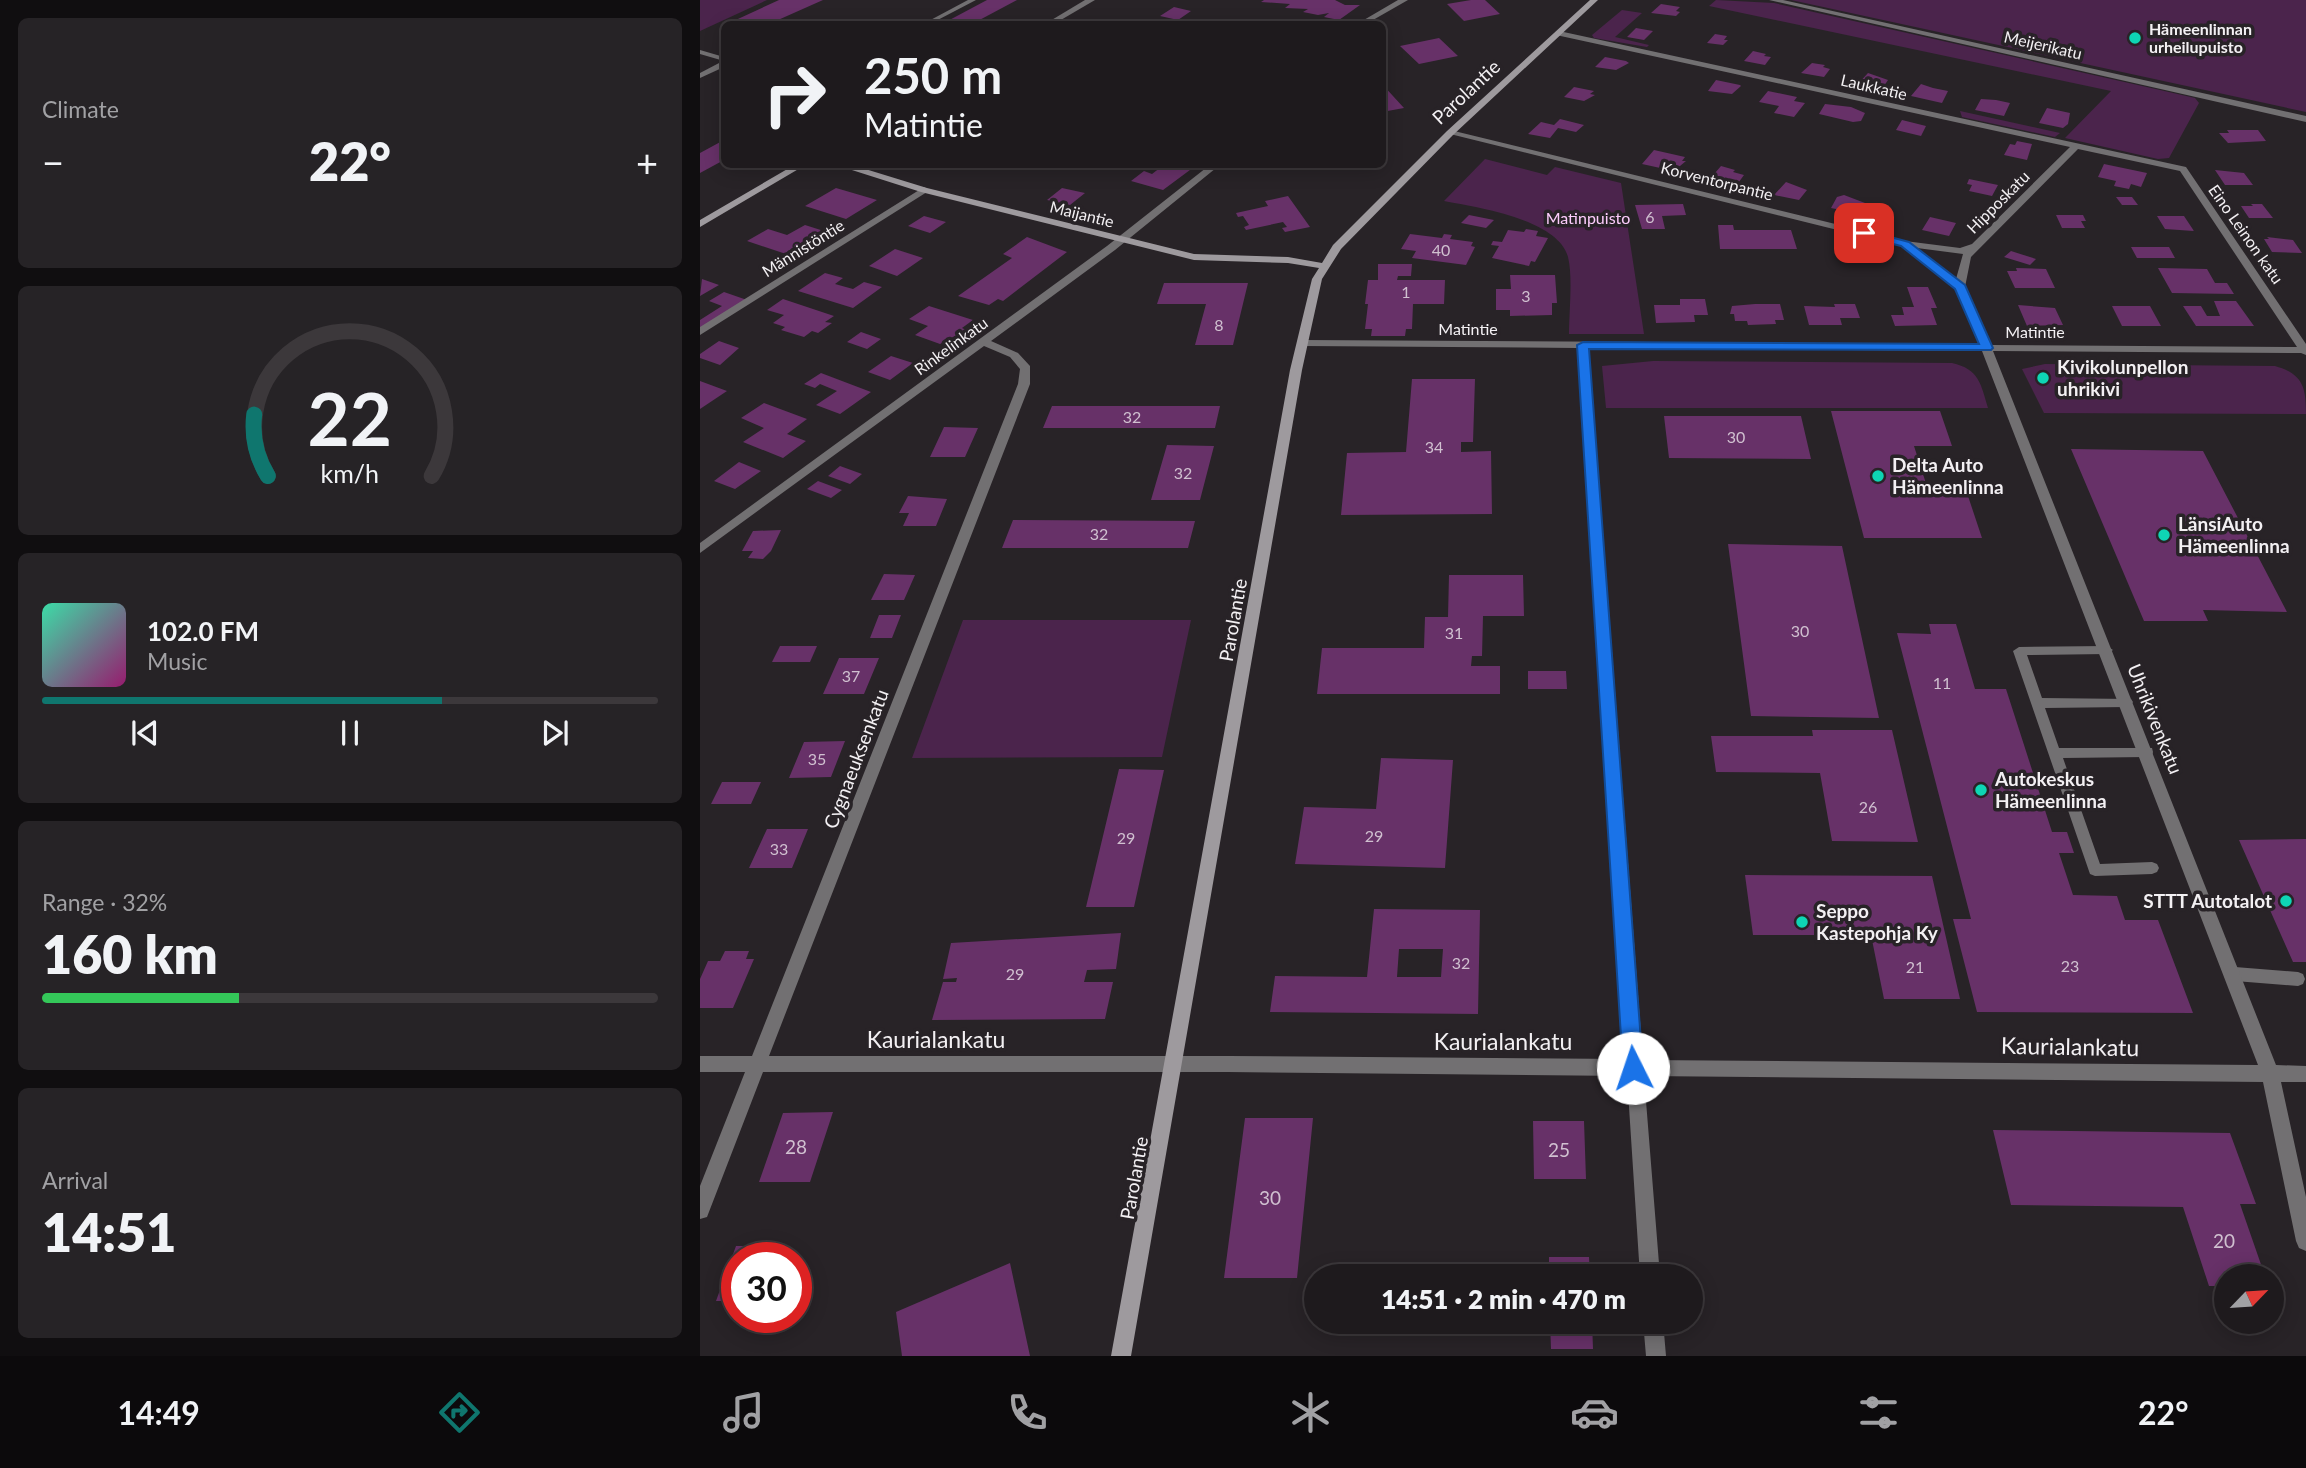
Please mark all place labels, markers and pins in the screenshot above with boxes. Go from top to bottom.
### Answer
place label: Hämeenlinnan urheilupuisto [2149,19,2252,56]
marker: Hämeenlinnan urheilupuisto [2127,30,2143,46]
pin [1834,203,1894,263]
place label: Kivikolunpellon uhrikivi [2057,355,2188,400]
marker: Kivikolunpellon uhrikivi [2035,370,2051,386]
place label: Delta Auto Hämeenlinna [1892,453,2004,498]
marker: Delta Auto Hämeenlinna [1870,468,1886,484]
place label: LänsiAuto Hämeenlinna [2178,512,2290,557]
marker: LänsiAuto Hämeenlinna [2156,527,2172,543]
place label: Autokeskus Hämeenlinna [1994,767,2107,812]
marker: Autokeskus Hämeenlinna [1973,782,1989,798]
place label: STTT Autotalot [2143,889,2272,912]
marker: STTT Autotalot [2278,893,2294,909]
place label: Seppo Kastepohja Ky [1816,899,1939,944]
marker: Seppo Kastepohja Ky [1794,914,1810,930]

